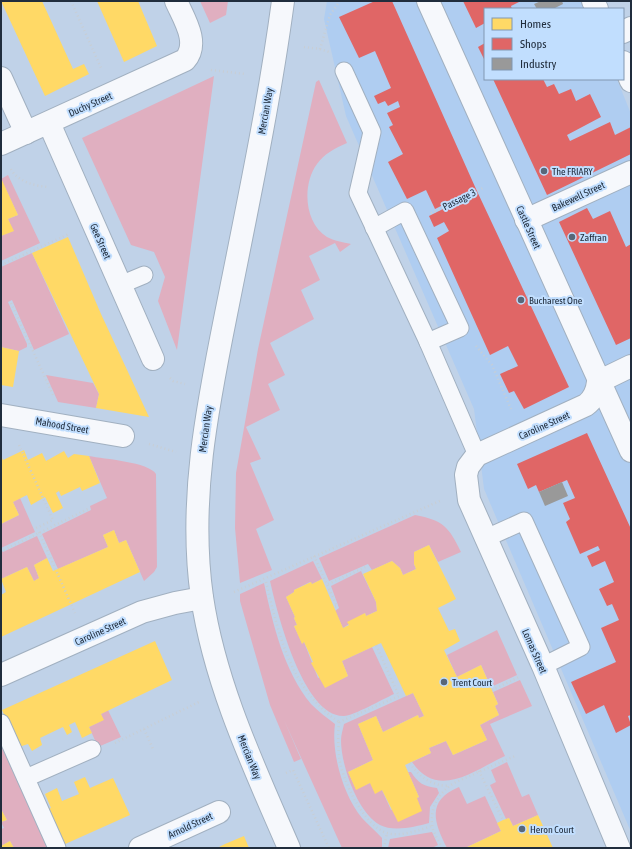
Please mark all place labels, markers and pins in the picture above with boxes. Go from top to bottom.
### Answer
marker: The FRIARY [539,166,549,176]
place label: The FRIARY [552,166,593,177]
marker: Zaffran [567,232,577,242]
place label: Zaffran [580,232,607,243]
marker: Bucharest One [516,295,526,305]
place label: Bucharest One [529,295,583,306]
marker: Trent Court [439,677,449,687]
place label: Trent Court [452,677,492,688]
marker: Heron Court [517,824,527,834]
place label: Heron Court [530,824,574,835]

